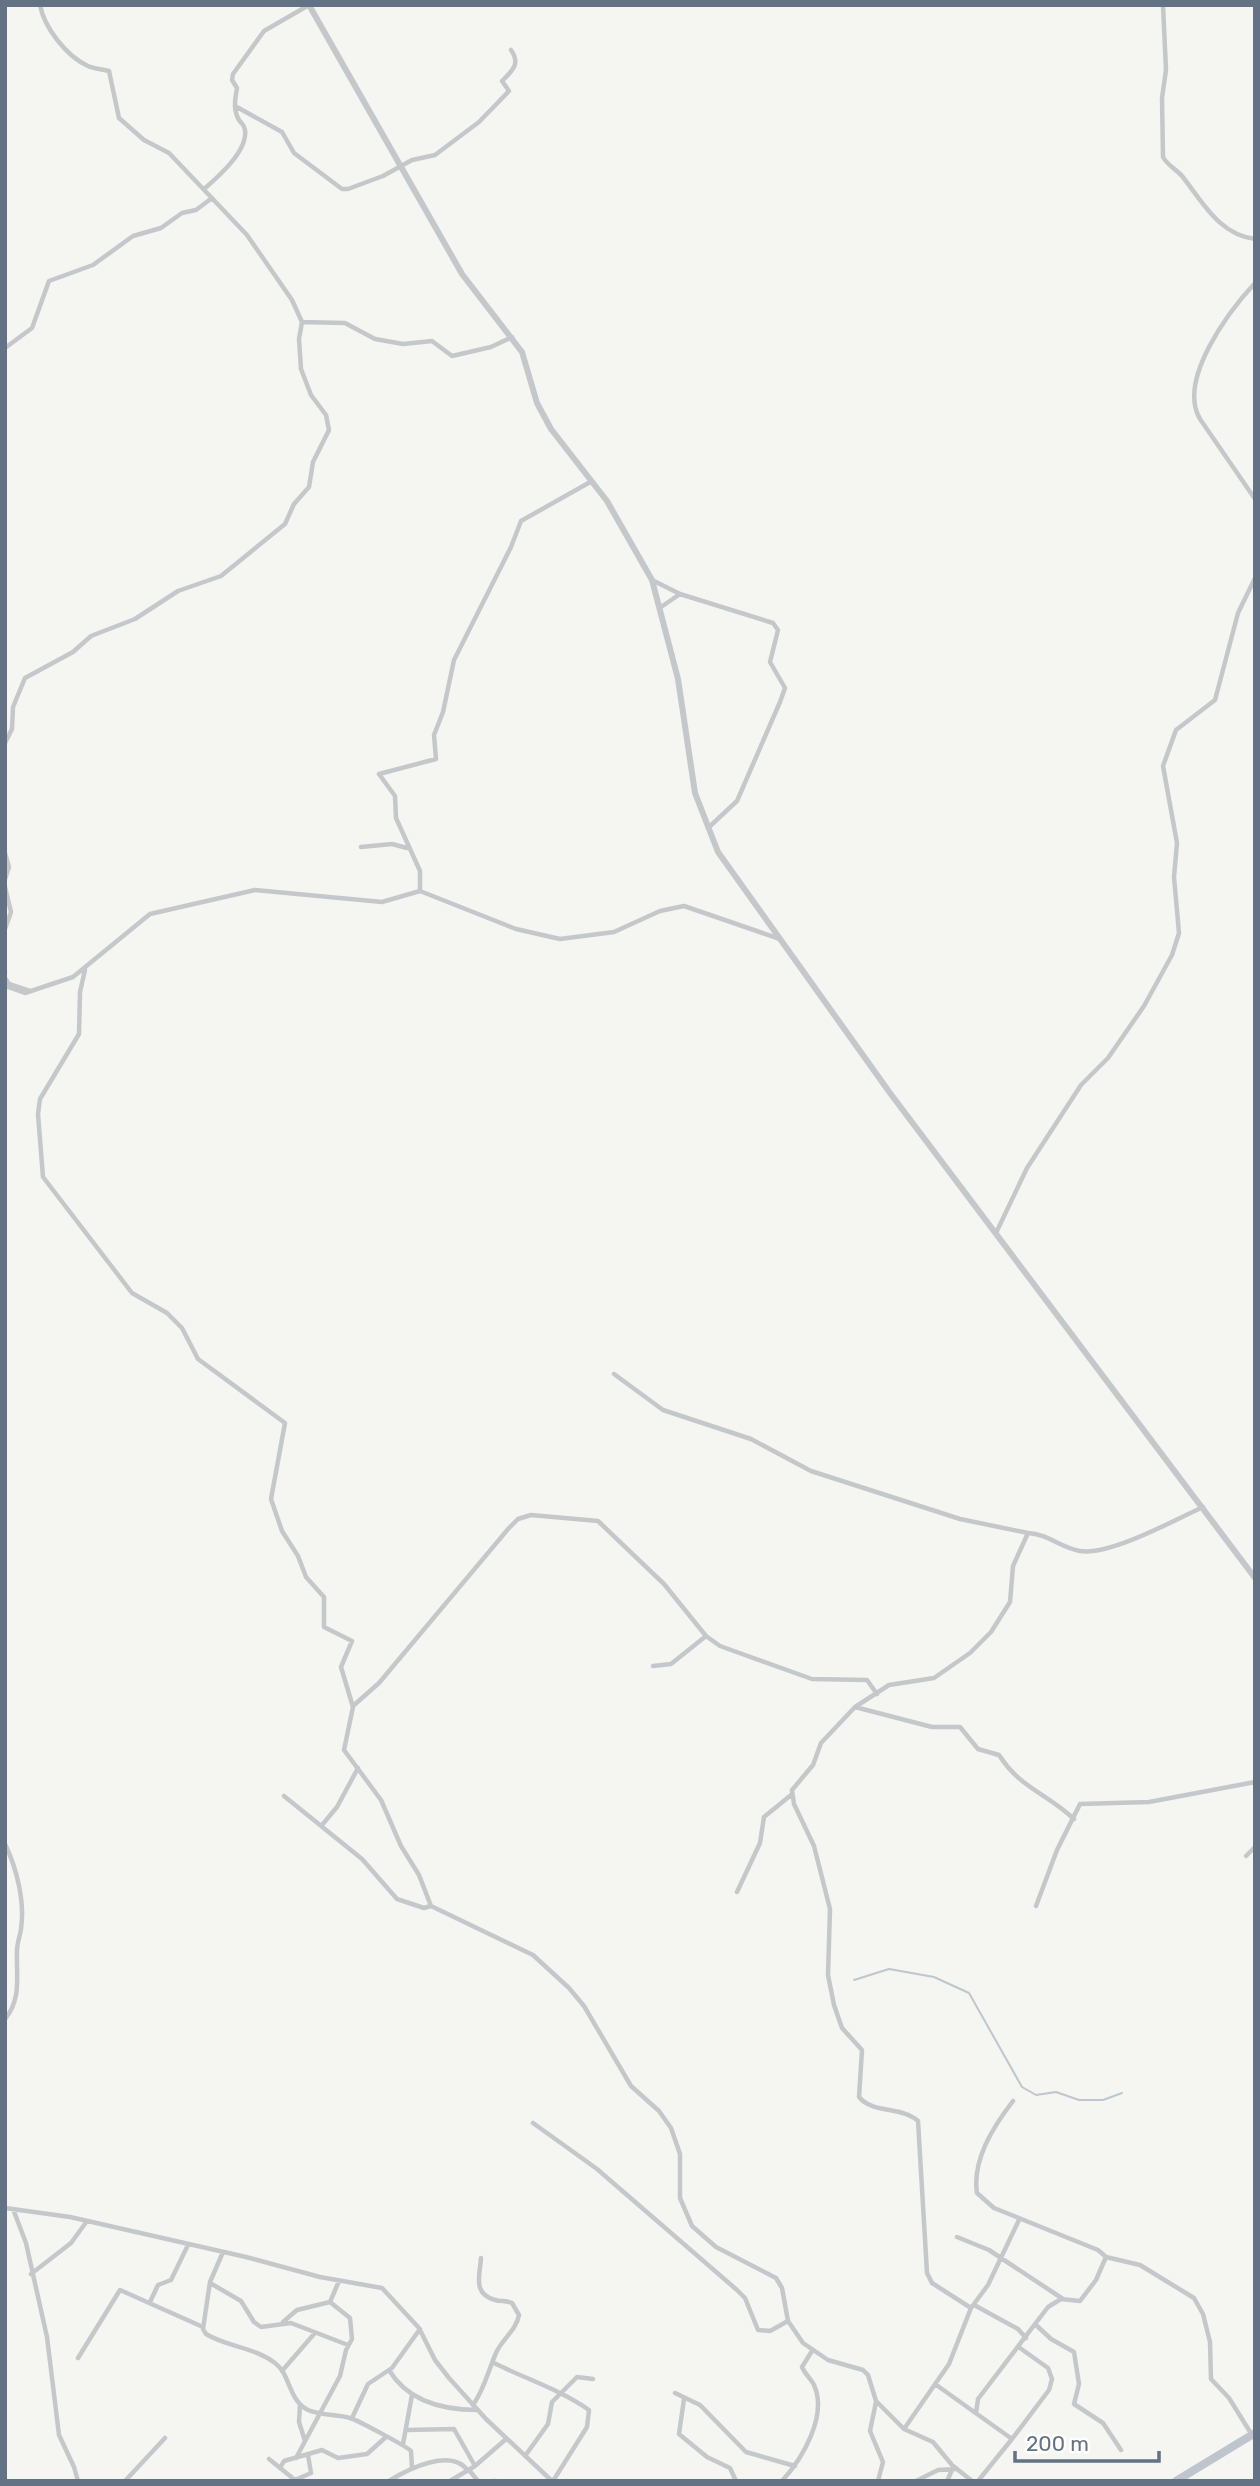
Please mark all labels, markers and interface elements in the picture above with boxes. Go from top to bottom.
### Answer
scale bar [1015,2420,1158,2464]
text: 200 m [1026,2431,1089,2456]

